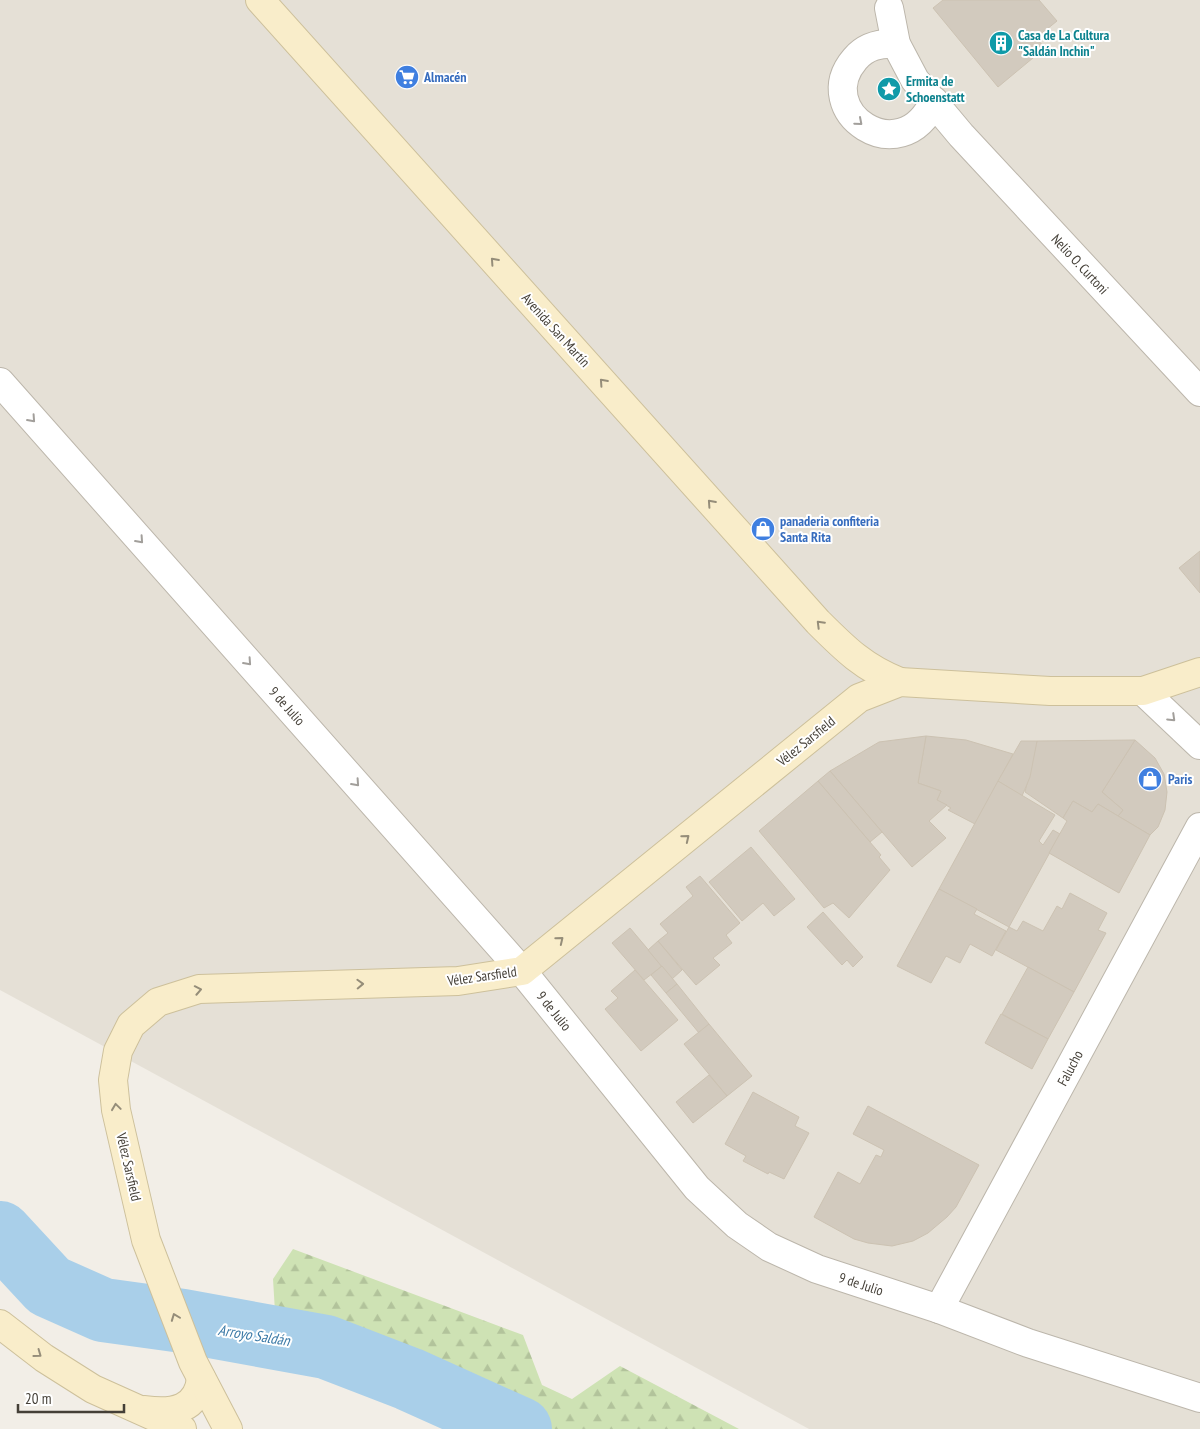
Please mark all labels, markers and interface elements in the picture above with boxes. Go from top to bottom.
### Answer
place label: Casa de La Cultura "Saldán Inchin" [1018,26,1109,60]
building icon: Casa de La Cultura "Saldán Inchin" [988,30,1014,56]
supermarket icon: Almacén [394,64,420,90]
place label: Almacén [423,68,466,86]
place label: Ermita de Schoenstatt [906,72,965,106]
place icon: Ermita de Schoenstatt [876,76,902,102]
one-way arrow [854,117,863,126]
street label: Nelio O. Curtoni [1048,230,1112,298]
one-way arrow [491,258,500,267]
street label: Avenida San Martín [518,289,594,371]
one-way arrow [600,379,609,388]
one-way arrow [27,413,36,422]
one-way arrow [708,500,717,509]
place label: panaderia confiteria Santa Rita [780,512,879,546]
shop icon: panaderia confiteria Santa Rita [750,516,776,542]
one-way arrow [134,535,143,544]
one-way arrow [817,621,826,630]
one-way arrow [242,656,251,665]
street label: 9 de Julio [265,683,309,729]
street label: Vélez Sarsfield [773,712,839,771]
one-way arrow [1166,712,1175,721]
shop icon: Paris [1137,766,1163,792]
place label: Paris [1168,770,1192,788]
one-way arrow [350,778,359,787]
one-way arrow [680,835,689,843]
one-way arrow [554,938,563,946]
street label: Vélez Sarsfield [445,962,518,990]
one-way arrow [356,979,364,989]
one-way arrow [193,986,202,996]
street label: 9 de Julio [533,988,575,1034]
street label: Falucho [1053,1047,1087,1089]
one-way arrow [111,1103,122,1111]
street label: Vélez Sarsfield [112,1130,146,1203]
street label: 9 de Julio [836,1268,886,1300]
one-way arrow [171,1313,181,1322]
water label: Arroyo Saldán [217,1320,292,1350]
one-way arrow [32,1348,42,1357]
scale bar [18,1382,124,1414]
text: 20 m [25,1389,51,1408]

